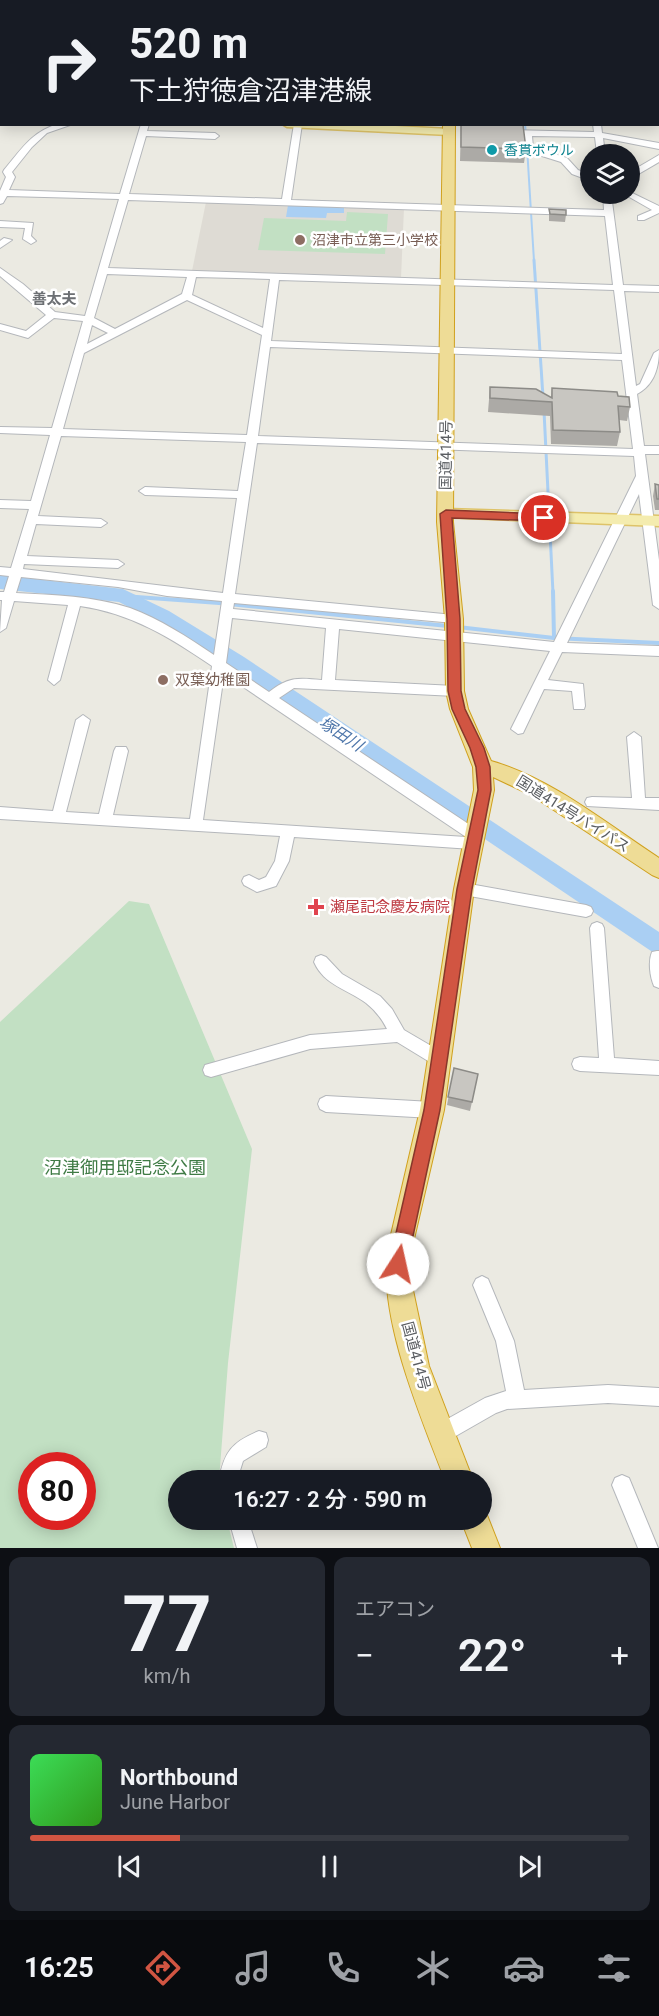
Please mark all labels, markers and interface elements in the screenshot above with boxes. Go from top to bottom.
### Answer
text: 520 m [129,19,248,68]
icon: right [30,24,108,102]
text: 下土狩徳倉沼津港線 [129,75,372,107]
place label: 香貫ボウル [504,142,574,158]
marker: 香貫ボウル [485,143,499,157]
map controls [580,144,640,204]
button: layers [580,144,640,204]
place label: 沼津市立第三小学校 [312,232,438,248]
marker: 沼津市立第三小学校 [293,233,307,247]
district label: 善太夫 [31,290,77,308]
street label: 国道414号 [436,420,456,490]
pin [518,492,569,543]
icon: arrive [527,501,560,534]
place label: 双葉幼稚園 [175,671,250,689]
marker: 双葉幼稚園 [156,673,170,687]
water label: 塚田川 [316,713,368,756]
street label: 国道414号バイパス [513,772,633,856]
marker: 瀬尾記念慶友病院 [307,898,325,916]
place label: 瀬尾記念慶友病院 [330,898,450,916]
park label: 沼津御用邸記念公園 [44,1157,206,1178]
position arrow [366,1232,430,1296]
street label: 国道414号 [398,1320,434,1392]
speed limit sign: 80 [18,1452,96,1530]
text: 16:27 · 2 分 · 590 m [233,1487,427,1512]
text: 77 [122,1579,212,1670]
text: エアコン [355,1597,435,1621]
text: 22° [458,1629,526,1682]
text: − [355,1636,374,1675]
text: + [610,1636,629,1675]
text: km/h [144,1664,190,1688]
text: Northbound [120,1765,238,1790]
text: June Harbor [120,1790,230,1814]
icon: previous [113,1850,146,1883]
icon: pause [313,1850,346,1883]
icon: next [513,1850,546,1883]
icon: directions [142,1947,184,1989]
icon: music [232,1947,274,1989]
icon: phone [322,1947,364,1989]
icon: climate [412,1947,454,1989]
icon: car [503,1947,545,1989]
icon: filters [593,1947,635,1989]
text: 16:25 [24,1952,94,1984]

